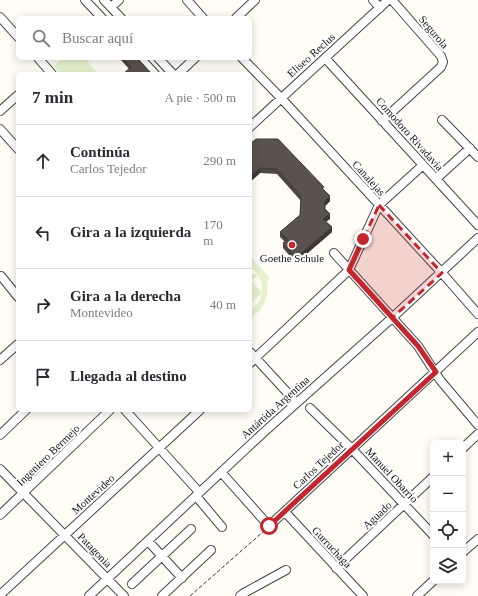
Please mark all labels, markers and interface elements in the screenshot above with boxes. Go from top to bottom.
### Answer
street label: Segurola [417,13,451,51]
search box [16,16,252,60]
icon: search [30,27,52,49]
text: Buscar aquí [62,30,133,46]
street label: Eliseo Reclus [285,30,337,80]
text: 7 min [32,88,73,107]
text: A pie · 500 m [165,90,236,105]
street label: Comodoro Rivadavia [374,95,446,173]
text: Continúa [70,144,130,160]
icon: ahead [32,150,54,172]
text: 290 m [203,153,236,168]
street label: Canalejas [350,158,388,198]
text: Carlos Tejedor [70,161,146,176]
text: 170 m [203,217,223,248]
icon: left [32,222,54,244]
text: Gira a la izquierda [70,224,191,240]
route end [354,230,372,248]
marker: Goethe Schule [287,240,297,250]
place label: Goethe Schule [260,252,324,264]
text: Gira a la derecha [70,288,181,304]
icon: right [32,294,54,316]
text: 40 m [210,297,236,312]
text: Montevideo [70,305,133,320]
icon: arrive [32,366,54,388]
text: Llegada al destino [70,368,187,384]
street label: Antártida Argentina [238,373,312,441]
street label: Ingeniero Bermejo [14,422,82,488]
street label: Carlos Tejedor [290,438,346,491]
map controls [430,440,466,584]
button: + [430,440,466,476]
street label: Manuel Obarrio [364,445,421,505]
street label: Montevideo [69,471,117,516]
button: − [430,476,466,512]
street label: Aguado [360,498,394,531]
button: locate [430,512,466,548]
route start [260,517,278,535]
street label: Gurruchaga [310,524,354,570]
street label: Patagonia [76,530,114,570]
button: layers [430,548,466,584]

